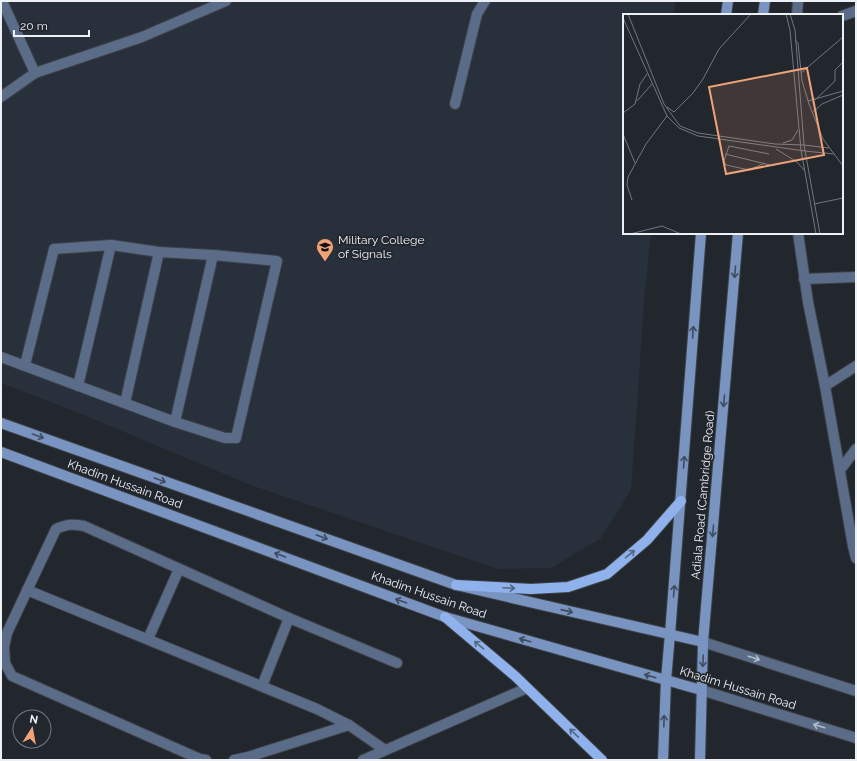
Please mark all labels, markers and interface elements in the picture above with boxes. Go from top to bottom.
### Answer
scale bar [14,12,89,38]
inset map [623,14,843,234]
text: 20 m [20,19,48,33]
place label: Military College of Signals [338,233,424,261]
school or university icon: Military College of Signals [315,237,335,262]
one-way arrow [731,265,738,278]
one-way arrow [690,326,697,339]
one-way arrow [720,394,727,407]
street label: Adiala Road (Cambridge Road) [689,410,717,580]
one-way arrow [31,432,43,440]
one-way arrow [680,456,687,469]
street label: Khadim Hussain Road [66,457,184,511]
one-way arrow [154,476,166,484]
one-way arrow [709,524,716,537]
one-way arrow [316,534,328,542]
one-way arrow [625,550,635,559]
one-way arrow [274,551,286,559]
street label: Khadim Hussain Road [370,569,488,621]
one-way arrow [502,584,515,591]
one-way arrow [670,585,677,598]
one-way arrow [396,596,408,604]
one-way arrow [560,607,573,615]
one-way arrow [519,636,532,643]
one-way arrow [473,641,484,650]
one-way arrow [699,654,706,667]
one-way arrow [747,655,760,662]
street label: Khadim Hussain Road [678,664,798,712]
one-way arrow [644,672,657,679]
north arrow [12,709,52,749]
text: N [28,712,39,727]
one-way arrow [661,715,668,728]
one-way arrow [812,722,825,729]
one-way arrow [569,728,579,738]

